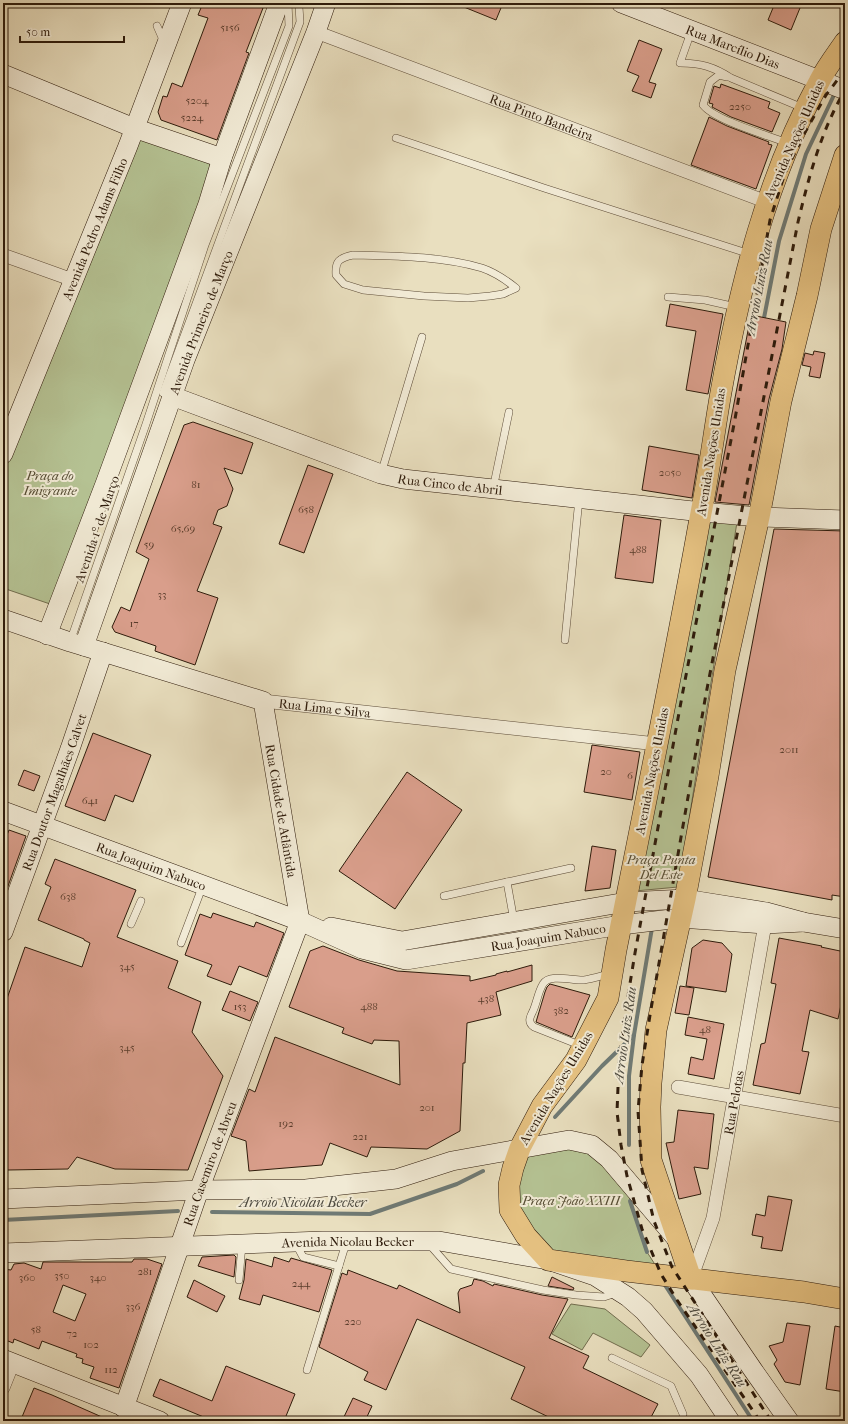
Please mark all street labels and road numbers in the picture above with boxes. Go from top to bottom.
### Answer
street label: Rua Marcílio Dias [684,21,782,72]
street label: Avenida Nações Unidas [760,78,828,203]
street label: Rua Pinto Bandeira [488,91,596,144]
street label: Avenida Pedro Adams Filho [58,155,130,303]
street label: Avenida Primeiro de Março [166,248,236,397]
street label: Avenida Nações Unidas [693,387,730,518]
street label: Rua Cinco de Abril [396,471,503,497]
street label: Avenida 1° de Março [71,473,123,586]
street label: Rua Lima e Silva [278,695,372,720]
street label: Avenida Nações Unidas [632,706,673,837]
street label: Rua Doutor Magalhães Calvet [19,711,89,873]
street label: Rua Cidade de Atlântida [263,743,300,880]
street label: Rua Joaquim Nabuco [94,839,209,893]
street label: Rua Joaquim Nabuco [489,920,607,954]
street label: Avenida Nações Unidas [516,1029,597,1149]
street label: Rua Pelotas [720,1069,746,1136]
street label: Rua Casemiro de Abreu [180,1099,239,1228]
street label: Avenida Nicolau Becker [280,1234,415,1250]

